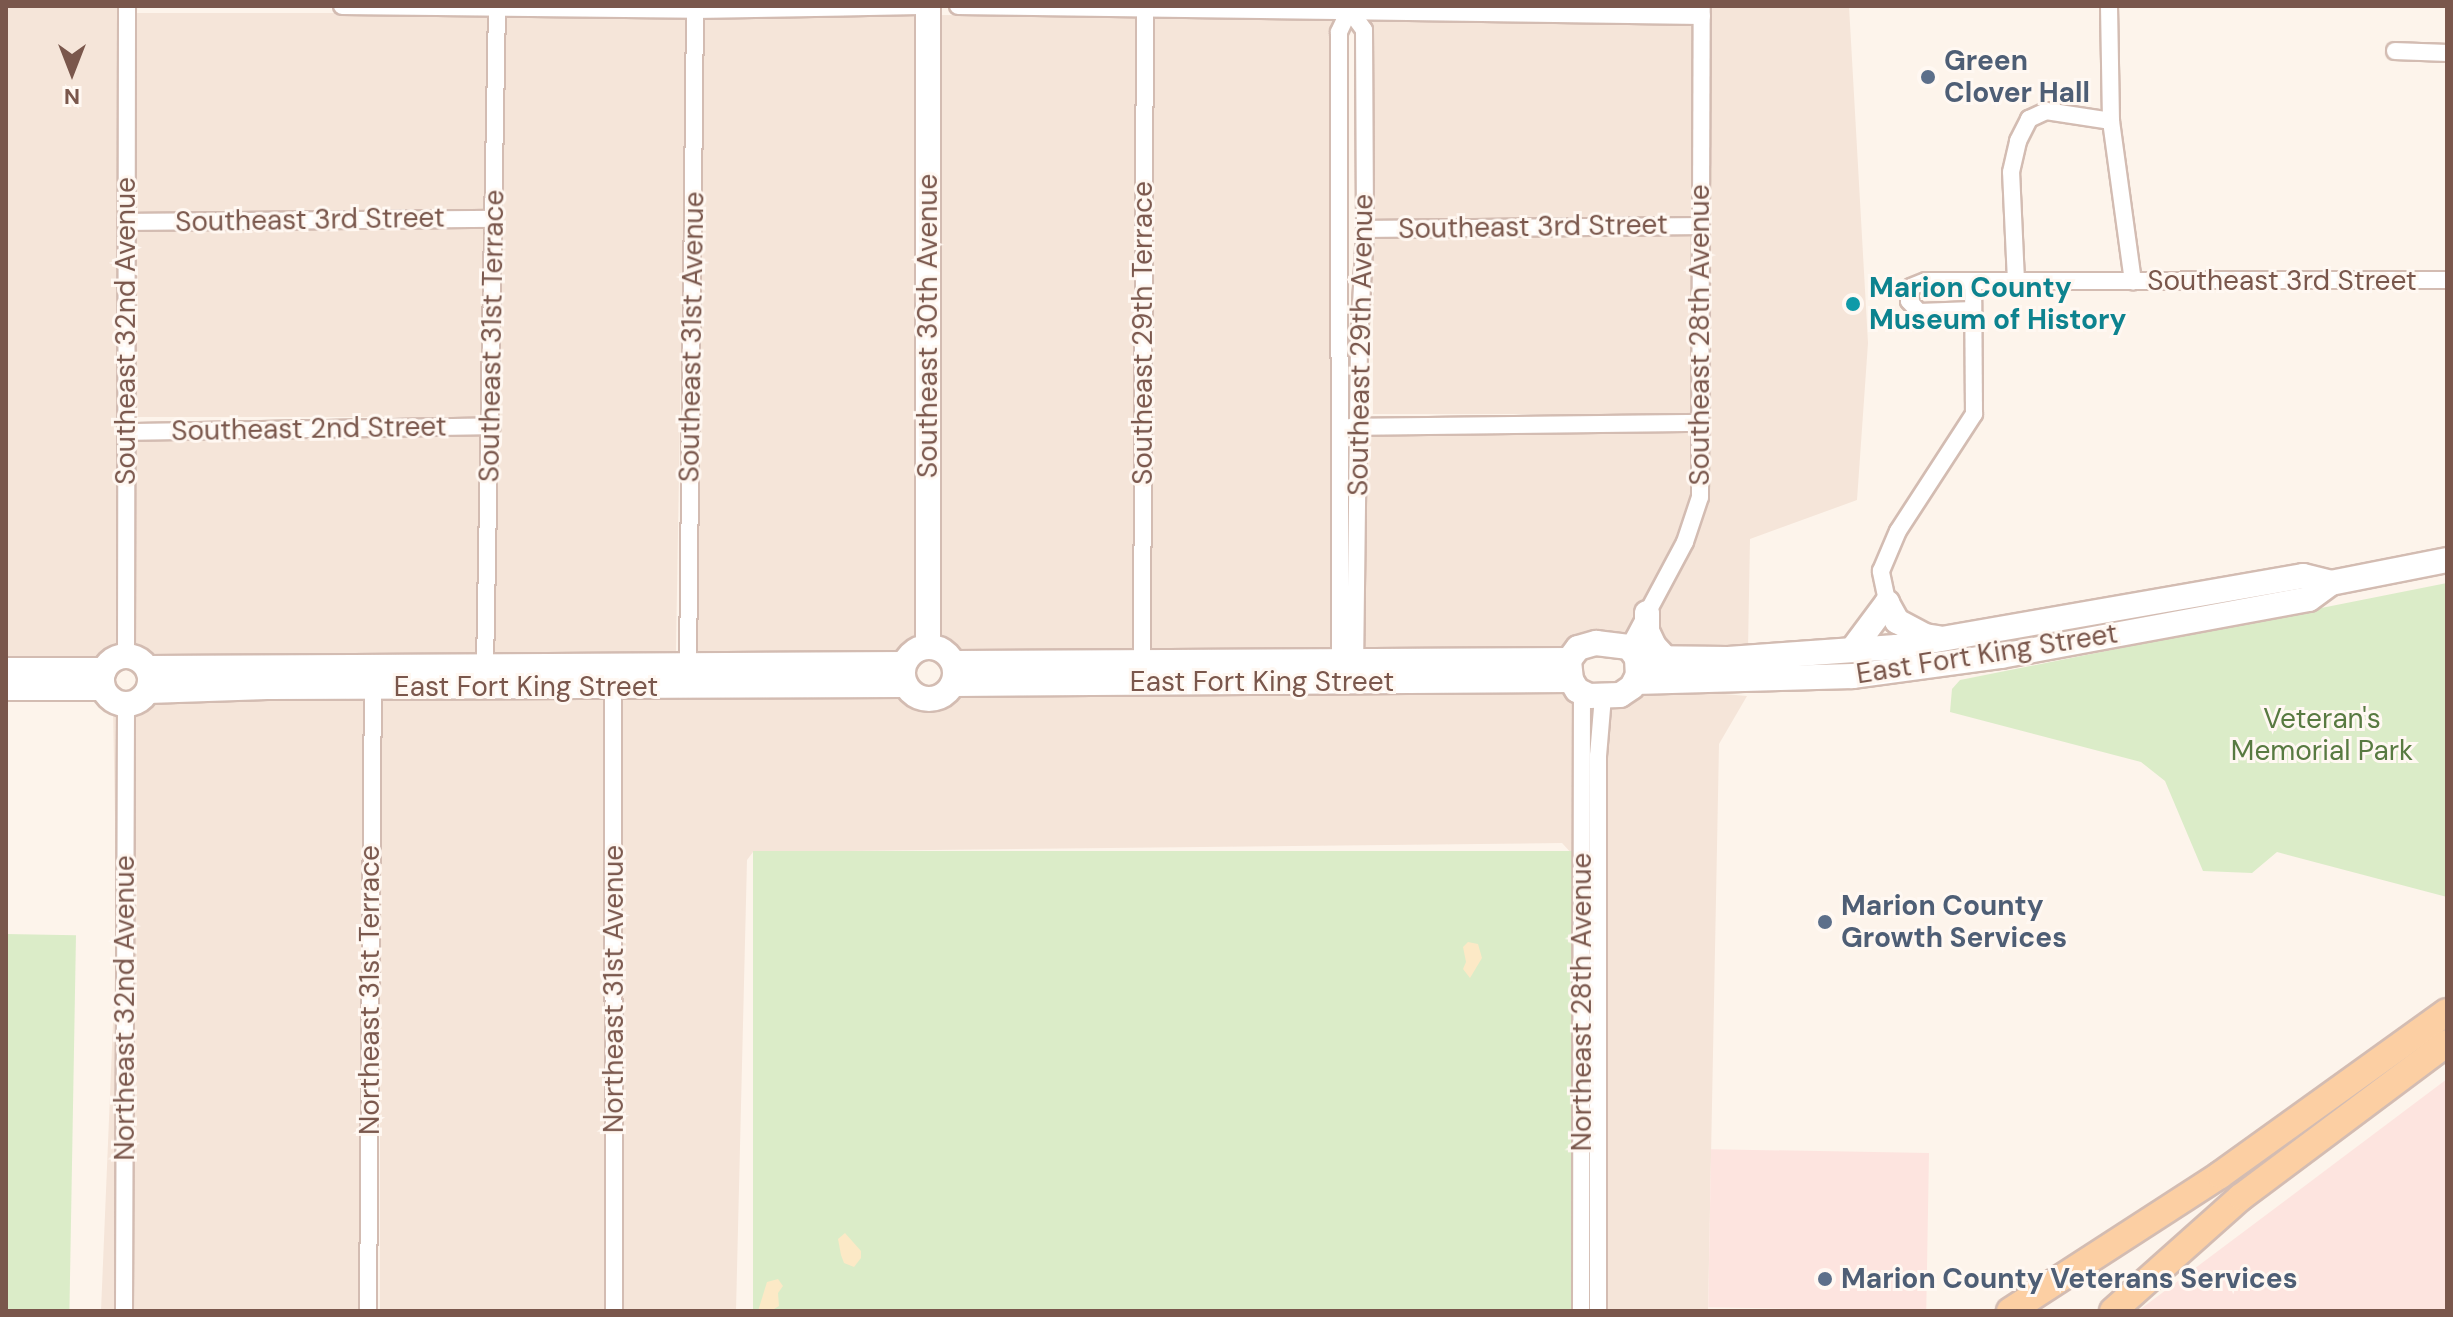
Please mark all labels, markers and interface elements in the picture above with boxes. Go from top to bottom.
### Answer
north arrow [32,32,112,112]
place label: Green Clover Hall [1944,44,2090,110]
marker: Green Clover Hall [1919,68,1937,86]
text: N [64,82,80,111]
street label: Southeast 30th Avenue [911,174,945,478]
street label: Southeast 32nd Avenue [109,177,143,485]
street label: Southeast 29th Terrace [1126,181,1160,485]
street label: Southeast 28th Avenue [1683,184,1717,486]
street label: Southeast 31st Terrace [473,189,511,483]
street label: Southeast 31st Avenue [673,191,711,483]
street label: Southeast 29th Avenue [1342,194,1380,496]
street label: Southeast 3rd Street [175,201,445,239]
street label: Southeast 3rd Street [1398,208,1668,246]
street label: Southeast 3rd Street [2147,264,2417,298]
place label: Marion County Museum of History [1869,271,2126,337]
marker: Marion County Museum of History [1844,295,1862,313]
street label: Southeast 2nd Street [171,410,447,448]
street label: East Fort King Street [1854,617,2120,691]
street label: East Fort King Street [1130,665,1394,699]
street label: East Fort King Street [394,670,658,704]
park label: Veteran's Memorial Park [2231,702,2413,768]
street label: Northeast 31st Terrace [353,845,387,1135]
street label: Northeast 31st Avenue [597,845,631,1133]
street label: Northeast 28th Avenue [1565,853,1599,1151]
street label: Northeast 32nd Avenue [108,855,142,1161]
place label: Marion County Growth Services [1841,889,2067,955]
marker: Marion County Growth Services [1816,913,1834,931]
place label: Marion County Veterans Services [1841,1262,2298,1296]
marker: Marion County Veterans Services [1816,1270,1834,1288]

